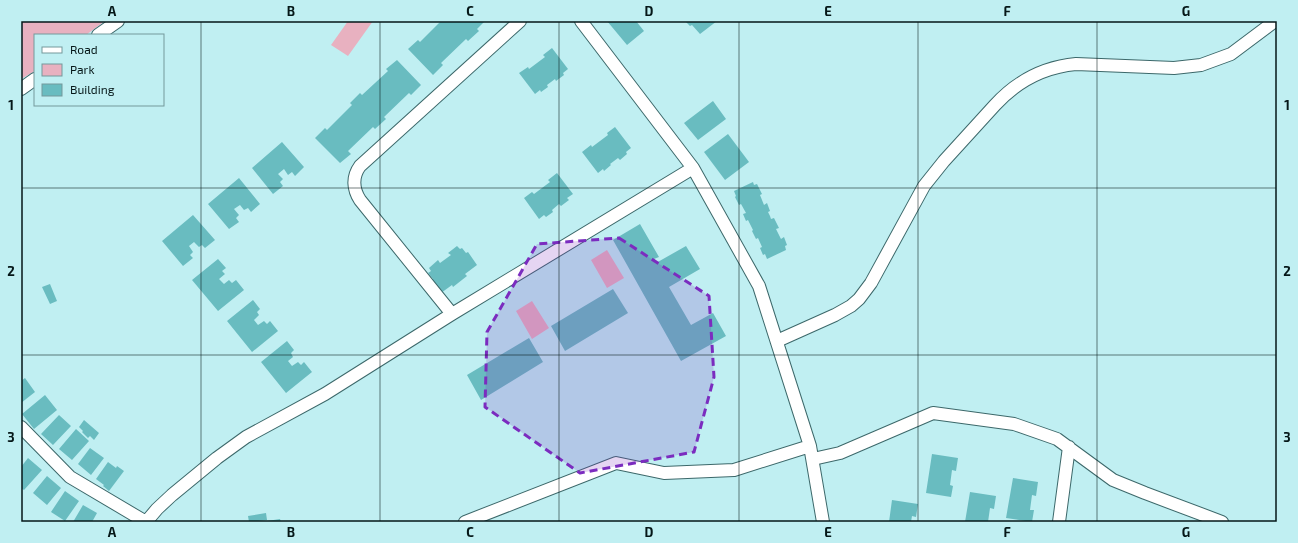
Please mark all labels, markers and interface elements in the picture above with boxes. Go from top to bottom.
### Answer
text: A [108,3,117,19]
text: B [287,3,295,19]
text: C [466,3,474,19]
text: D [645,3,654,19]
text: E [824,3,832,19]
text: F [1003,3,1011,19]
text: G [1182,3,1190,19]
legend [34,34,164,106]
text: Road [70,42,98,56]
text: Park [70,62,95,76]
text: Building [70,82,115,96]
text: 1 [8,97,14,113]
text: 1 [1284,97,1290,113]
text: 2 [7,263,15,279]
text: 2 [1283,263,1291,279]
text: 3 [7,429,15,445]
text: 3 [1283,429,1291,445]
text: A [108,524,117,540]
text: B [287,524,295,540]
text: C [466,524,474,540]
text: D [645,524,654,540]
text: E [824,524,832,540]
text: F [1003,524,1011,540]
text: G [1182,524,1190,540]

